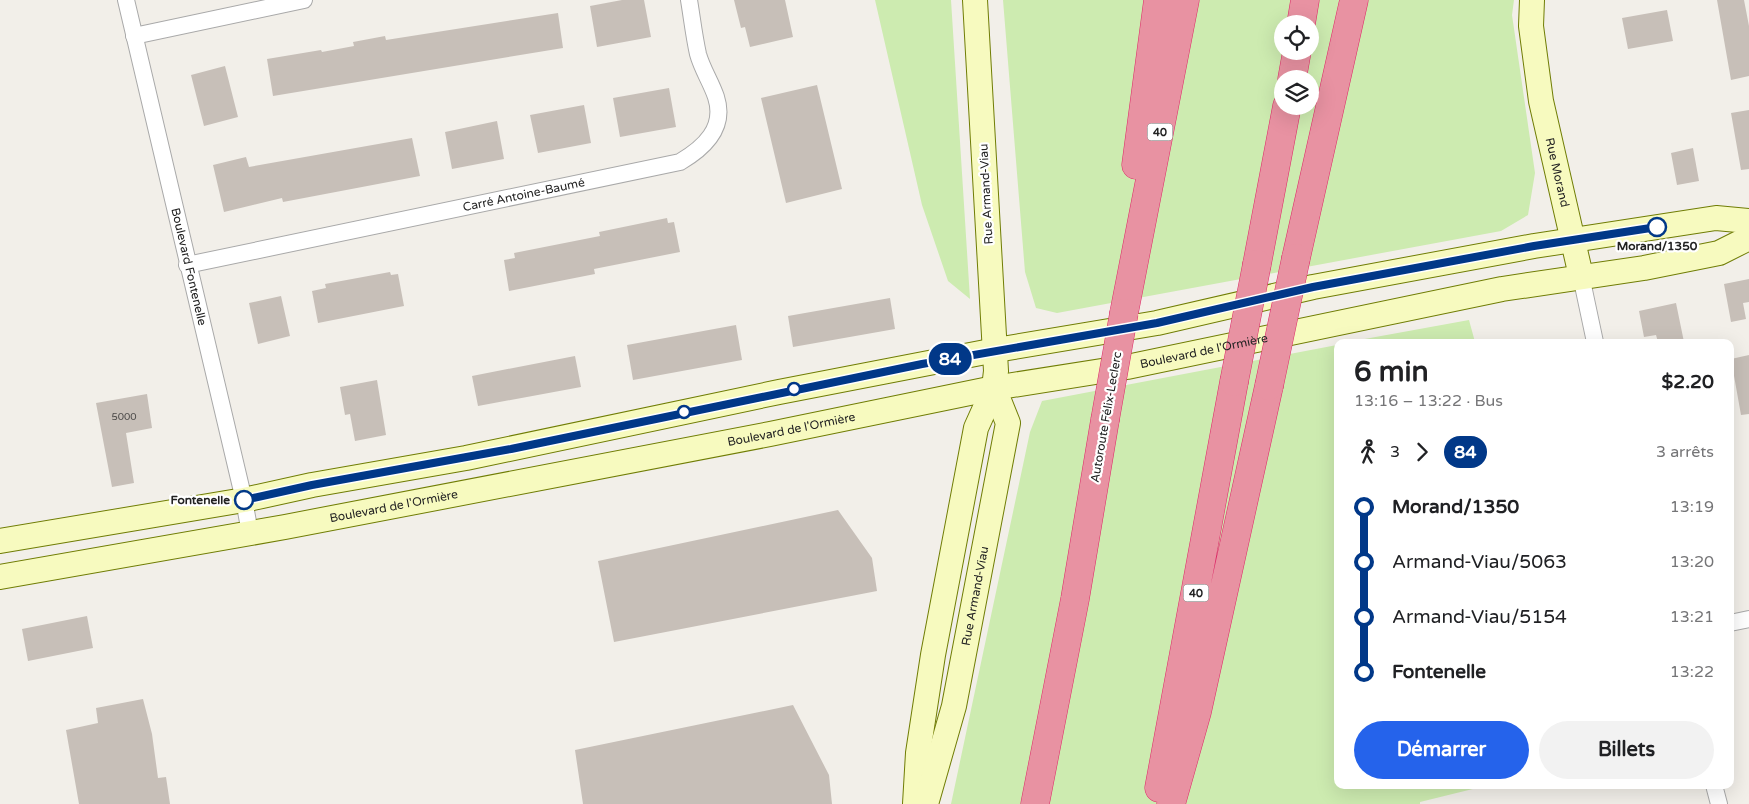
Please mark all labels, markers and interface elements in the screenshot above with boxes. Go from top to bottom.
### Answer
map controls [1274,15,1319,115]
button: locate [1274,15,1319,60]
button: layers [1274,70,1319,115]
road number: 40 [1148,124,1172,140]
street label: Rue Morand [1543,136,1572,209]
street label: Rue Armand-Viau [976,143,996,245]
street label: Carré Antoine-Baumé [462,175,586,214]
street label: Boulevard Fontenelle [168,207,210,327]
marker: Morand/1350 [1647,217,1667,237]
place label: Morand/1350 [1617,239,1698,253]
street label: Boulevard de l'Ormière [1139,331,1269,371]
line badge: 84 [928,343,972,375]
text: 84 [939,348,961,370]
street label: Autoroute Félix-Leclerc [1088,350,1124,484]
text: 6 min [1354,355,1429,389]
text: $2.20 [1662,371,1714,393]
unlabelled marker [787,382,801,396]
text: 13:16 – 13:22 · Bus [1354,391,1503,411]
unlabelled marker [677,405,691,419]
street label: Boulevard de l'Ormière [726,410,857,449]
house number: 5000 [111,411,137,423]
icon: walk [1354,438,1382,466]
icon: forward [1408,438,1436,466]
text: 84 [1454,441,1477,463]
text: 3 [1390,442,1400,462]
text: 3 arrêts [1656,442,1714,462]
street label: Boulevard de l'Ormière [328,487,459,525]
marker: Fontenelle [234,490,254,510]
place label: Fontenelle [171,493,230,507]
text: Morand/1350 [1392,496,1519,518]
text: 13:19 [1670,497,1714,517]
street label: Rue Armand-Viau [959,545,991,647]
text: Armand-Viau/5063 [1392,551,1567,573]
text: 13:20 [1670,552,1714,572]
road number: 40 [1184,584,1208,602]
text: Armand-Viau/5154 [1392,606,1567,628]
text: 13:21 [1670,607,1714,627]
text: Fontenelle [1392,661,1486,683]
text: 13:22 [1670,662,1714,682]
button: Démarrer [1354,721,1529,779]
button: Billets [1539,721,1714,779]

